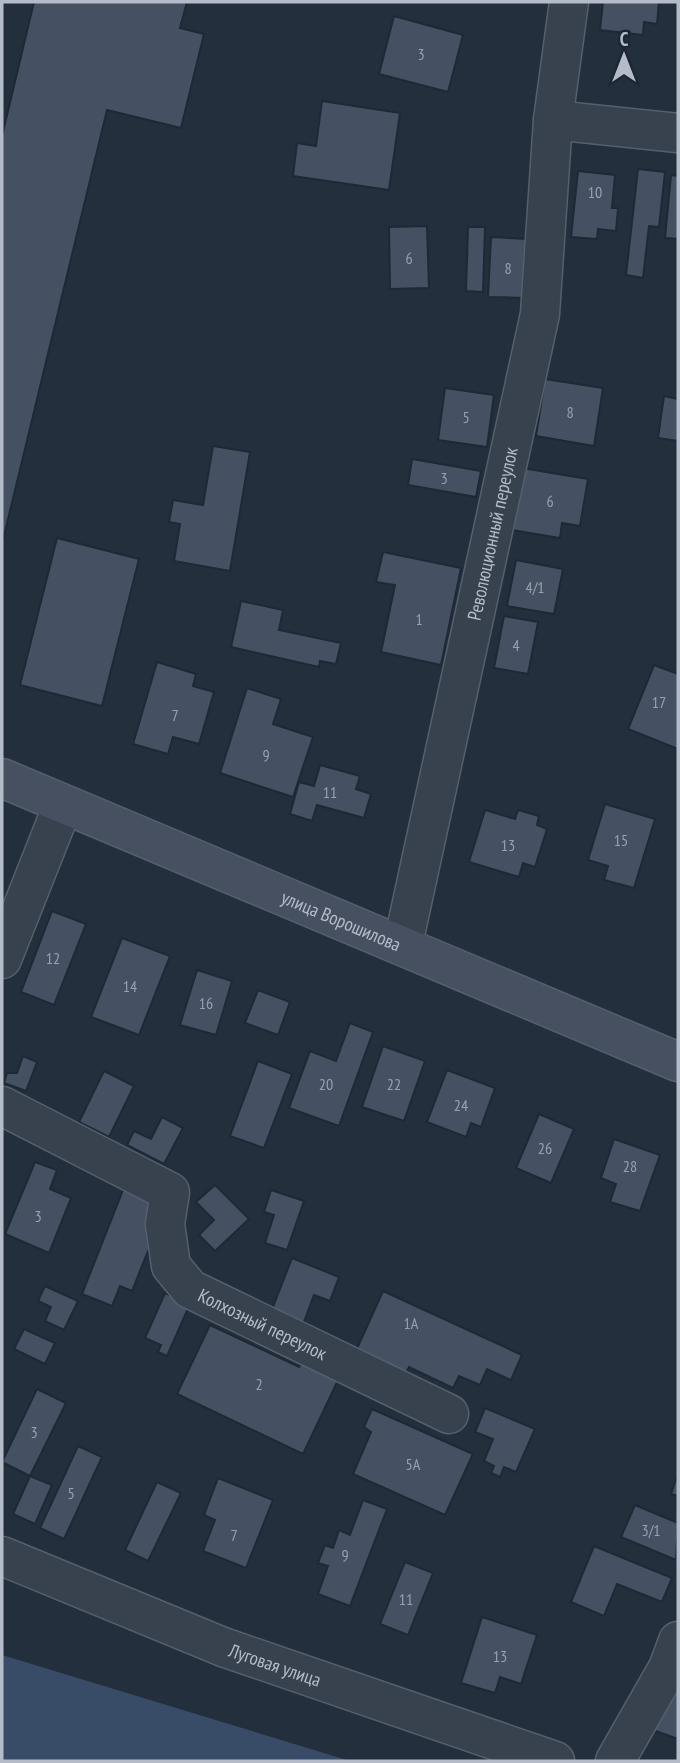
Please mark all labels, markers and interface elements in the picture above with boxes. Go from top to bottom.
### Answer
north arrow [589,21,659,91]
text: С [620,27,629,51]
house number: 3 [417,44,425,64]
house number: 10 [588,182,602,202]
house number: 6 [405,248,413,268]
house number: 8 [504,258,512,278]
house number: 8 [566,402,574,422]
house number: 5 [462,407,470,427]
street label: Революционный переулок [462,444,523,622]
house number: 3 [440,468,448,488]
house number: 6 [546,491,554,511]
house number: 4/1 [525,577,545,597]
house number: 1 [415,609,423,629]
house number: 4 [512,635,520,655]
house number: 17 [652,692,666,712]
house number: 7 [171,705,179,725]
house number: 9 [262,745,270,765]
house number: 11 [323,782,337,802]
house number: 15 [614,830,628,850]
house number: 13 [501,835,515,855]
street label: улица Ворошилова [278,885,405,956]
house number: 12 [46,948,60,968]
house number: 14 [123,976,137,996]
house number: 16 [199,993,213,1013]
house number: 20 [319,1074,333,1094]
house number: 22 [387,1074,401,1094]
house number: 24 [454,1095,468,1115]
house number: 26 [538,1138,552,1158]
house number: 28 [623,1156,637,1176]
house number: 3 [34,1206,42,1226]
street label: Колхозный переулок [194,1283,331,1366]
house number: 1А [404,1313,419,1333]
house number: 2 [255,1374,263,1394]
house number: 3 [30,1422,38,1442]
house number: 5А [406,1454,421,1474]
house number: 5 [67,1483,75,1503]
house number: 3/1 [641,1520,661,1540]
house number: 7 [230,1525,238,1545]
house number: 9 [341,1545,349,1565]
house number: 11 [399,1589,413,1609]
street label: Луговая улица [225,1638,324,1692]
house number: 13 [493,1646,507,1666]

